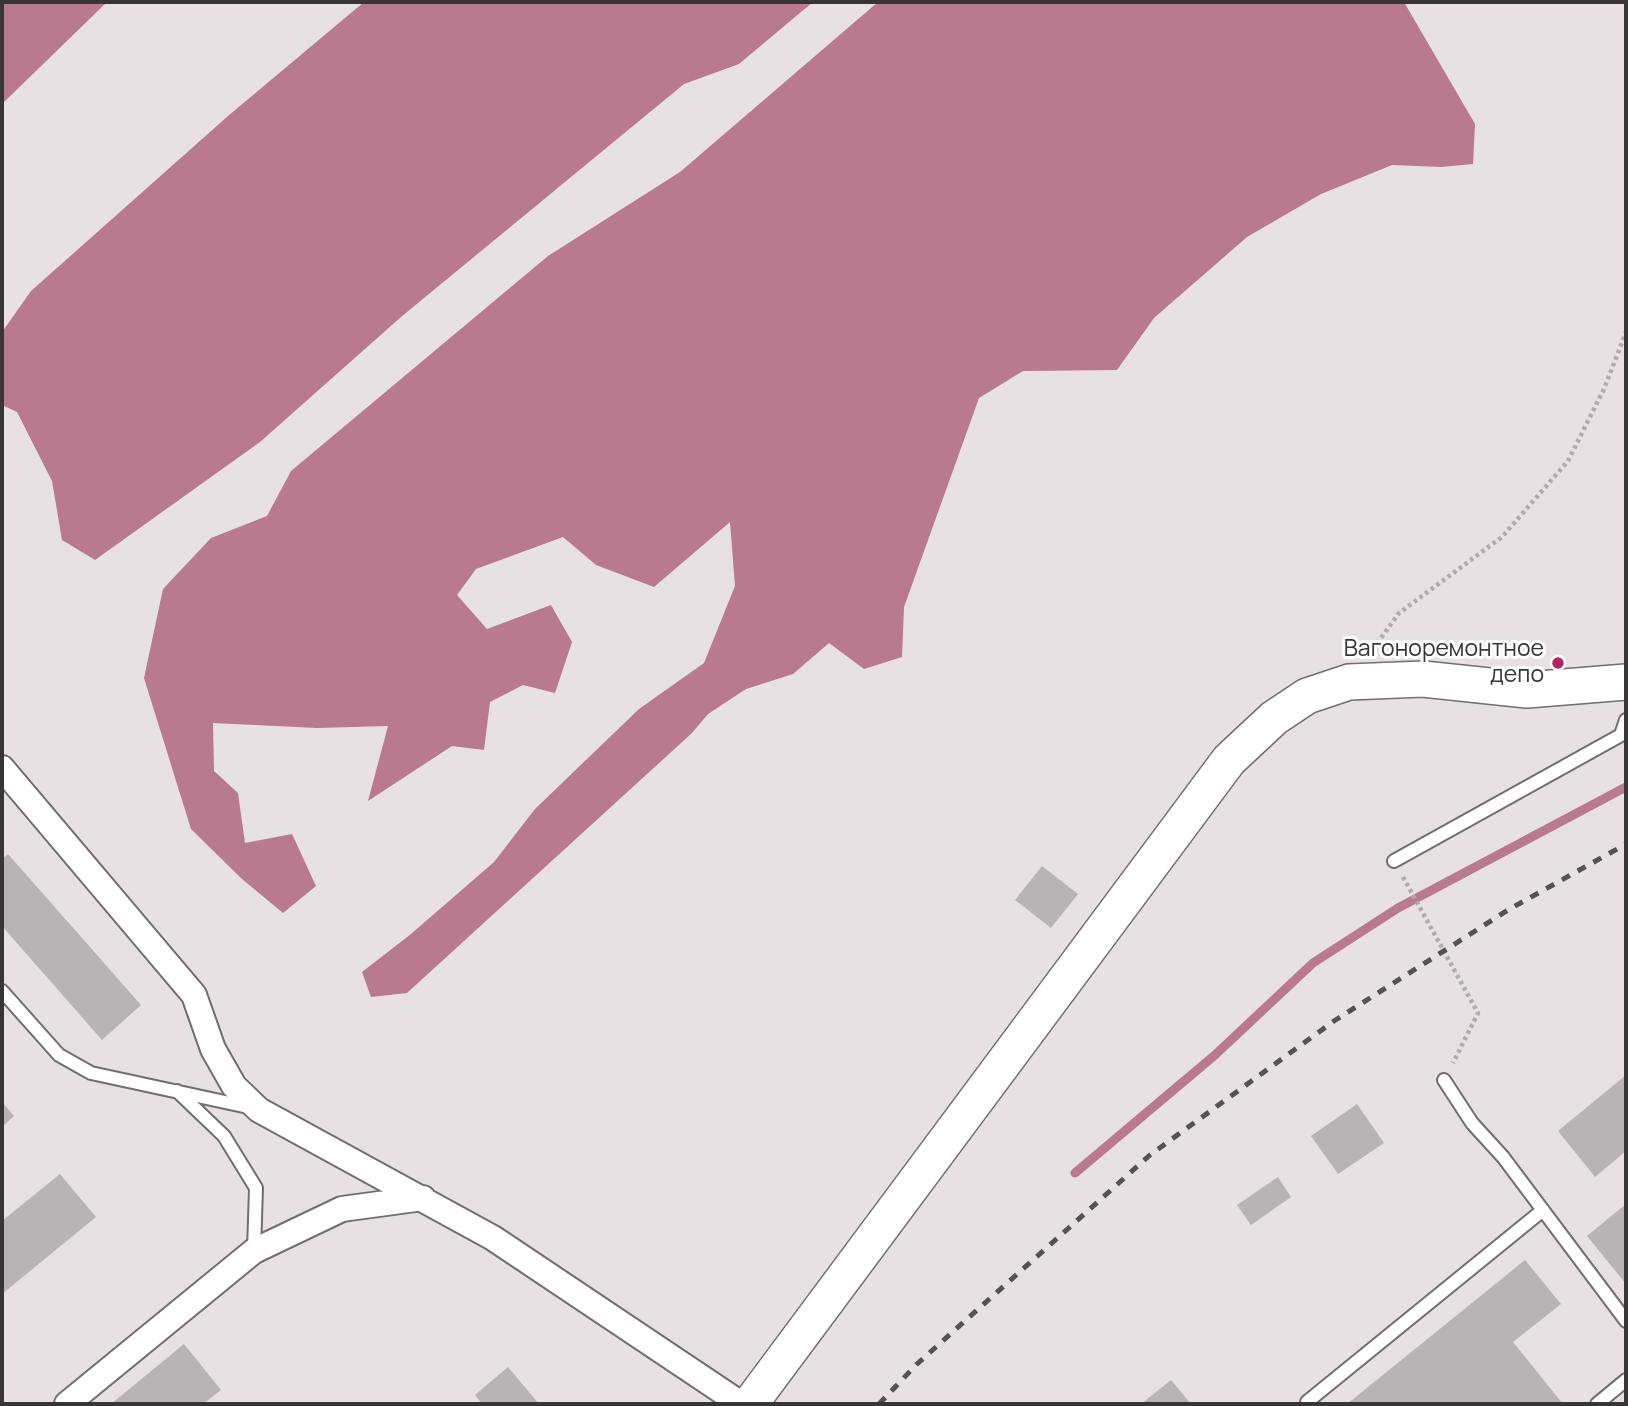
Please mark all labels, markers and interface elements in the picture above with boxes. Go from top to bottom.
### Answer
place label: Вагоноремонтное депо [1344,636,1544,690]
marker: Вагоноремонтное депо [1550,655,1566,671]

